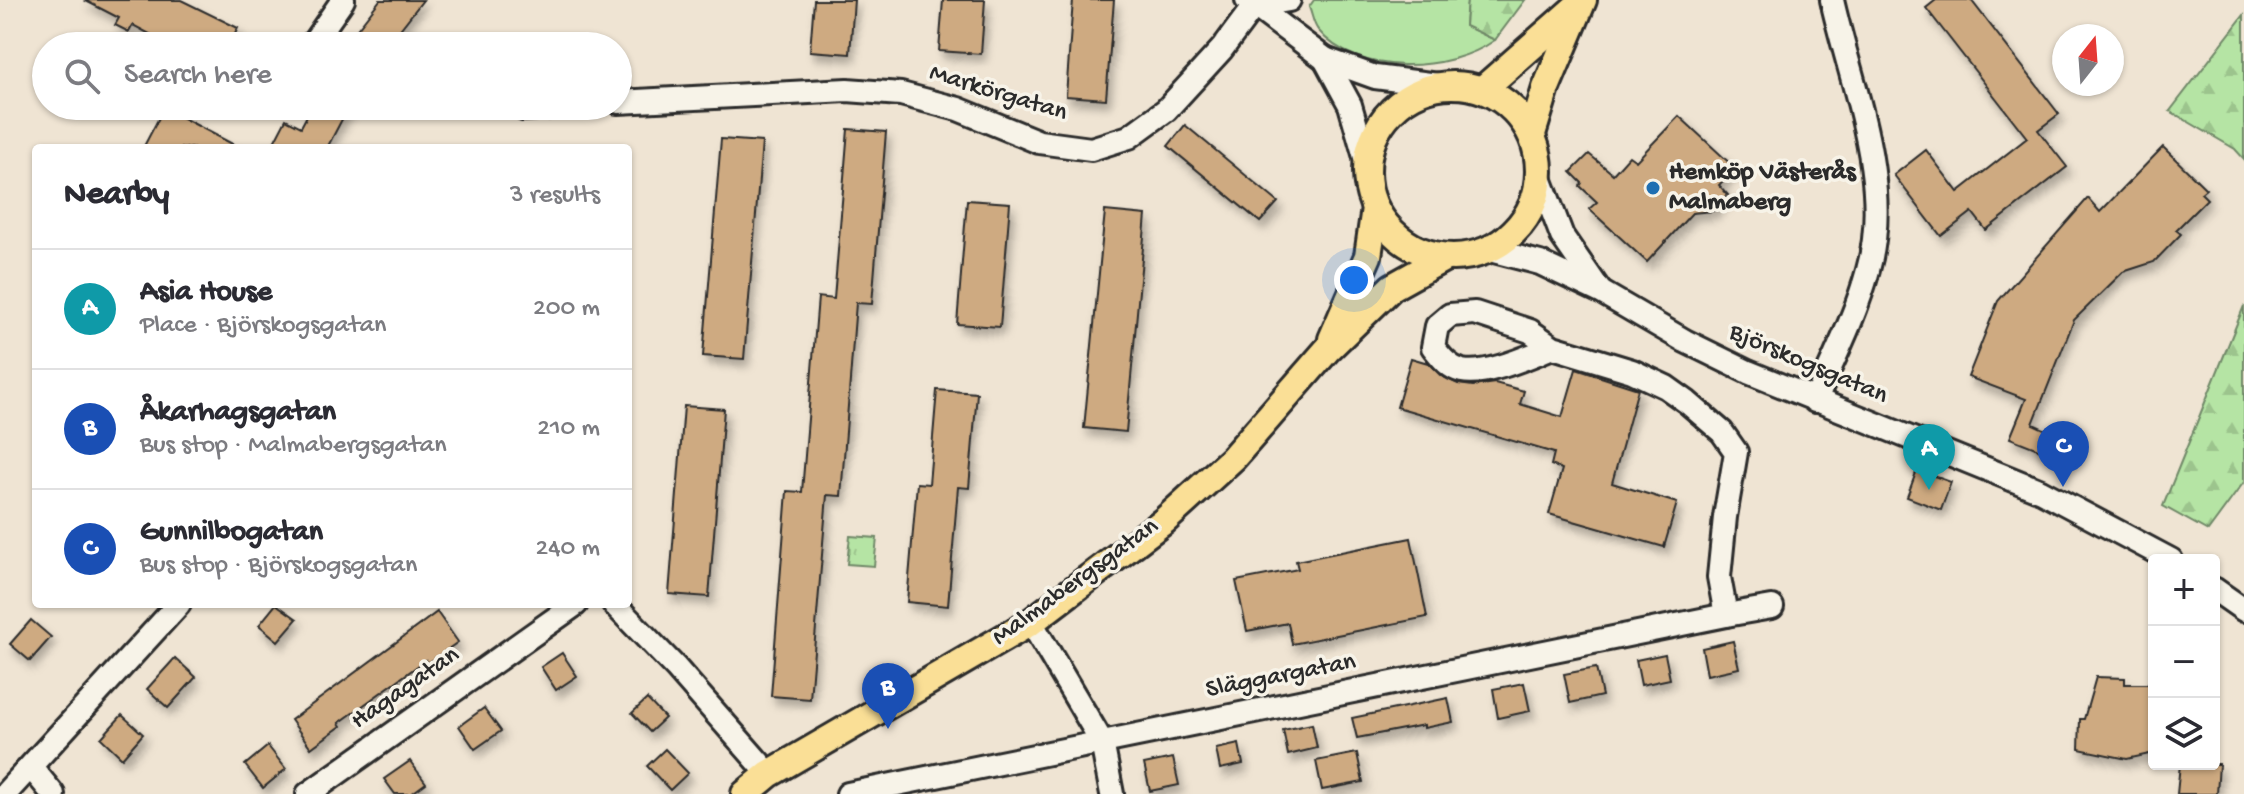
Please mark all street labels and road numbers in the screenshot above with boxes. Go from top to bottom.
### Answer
street label: Markörgatan [925,58,1071,130]
street label: Björskogsgatan [1723,317,1893,413]
street label: Malmabergsgatan [987,512,1166,654]
street label: Hagagatan [346,640,467,738]
street label: Släggargatan [1203,647,1359,707]

